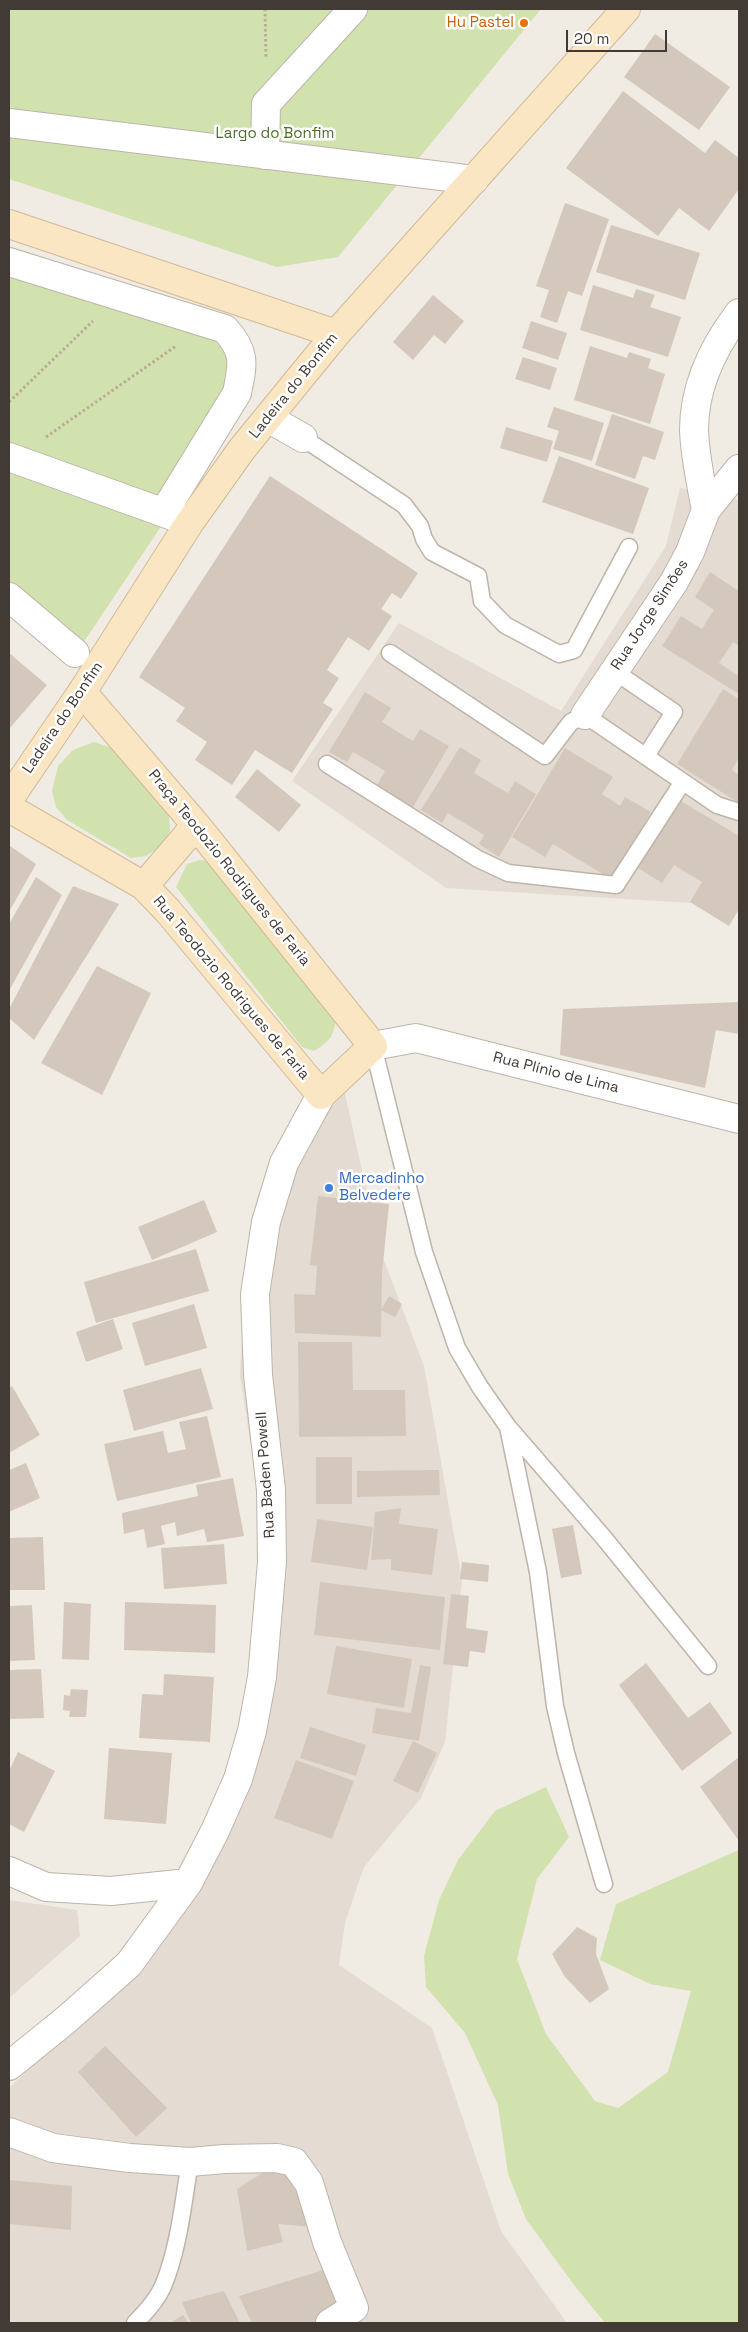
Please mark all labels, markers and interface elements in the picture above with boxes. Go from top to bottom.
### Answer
place label: Hu Pastel [447,14,514,32]
marker: Hu Pastel [518,17,530,29]
scale bar [568,20,669,52]
text: 20 m [574,29,609,48]
park label: Largo do Bonfim [216,125,334,143]
street label: Ladeira do Bonfim [246,330,342,442]
street label: Rua Jorge Simões [607,556,693,674]
street label: Ladeira do Bonfim [19,659,107,777]
street label: Praça Teodozio Rodrigues de Faria [144,766,314,970]
street label: Rua Teodozio Rodrigues de Faria [149,893,313,1083]
street label: Rua Plínio de Lima [491,1049,621,1097]
place label: Mercadinho Belvedere [339,1170,425,1205]
marker: Mercadinho Belvedere [323,1182,335,1194]
street label: Rua Baden Powell [253,1411,279,1539]

